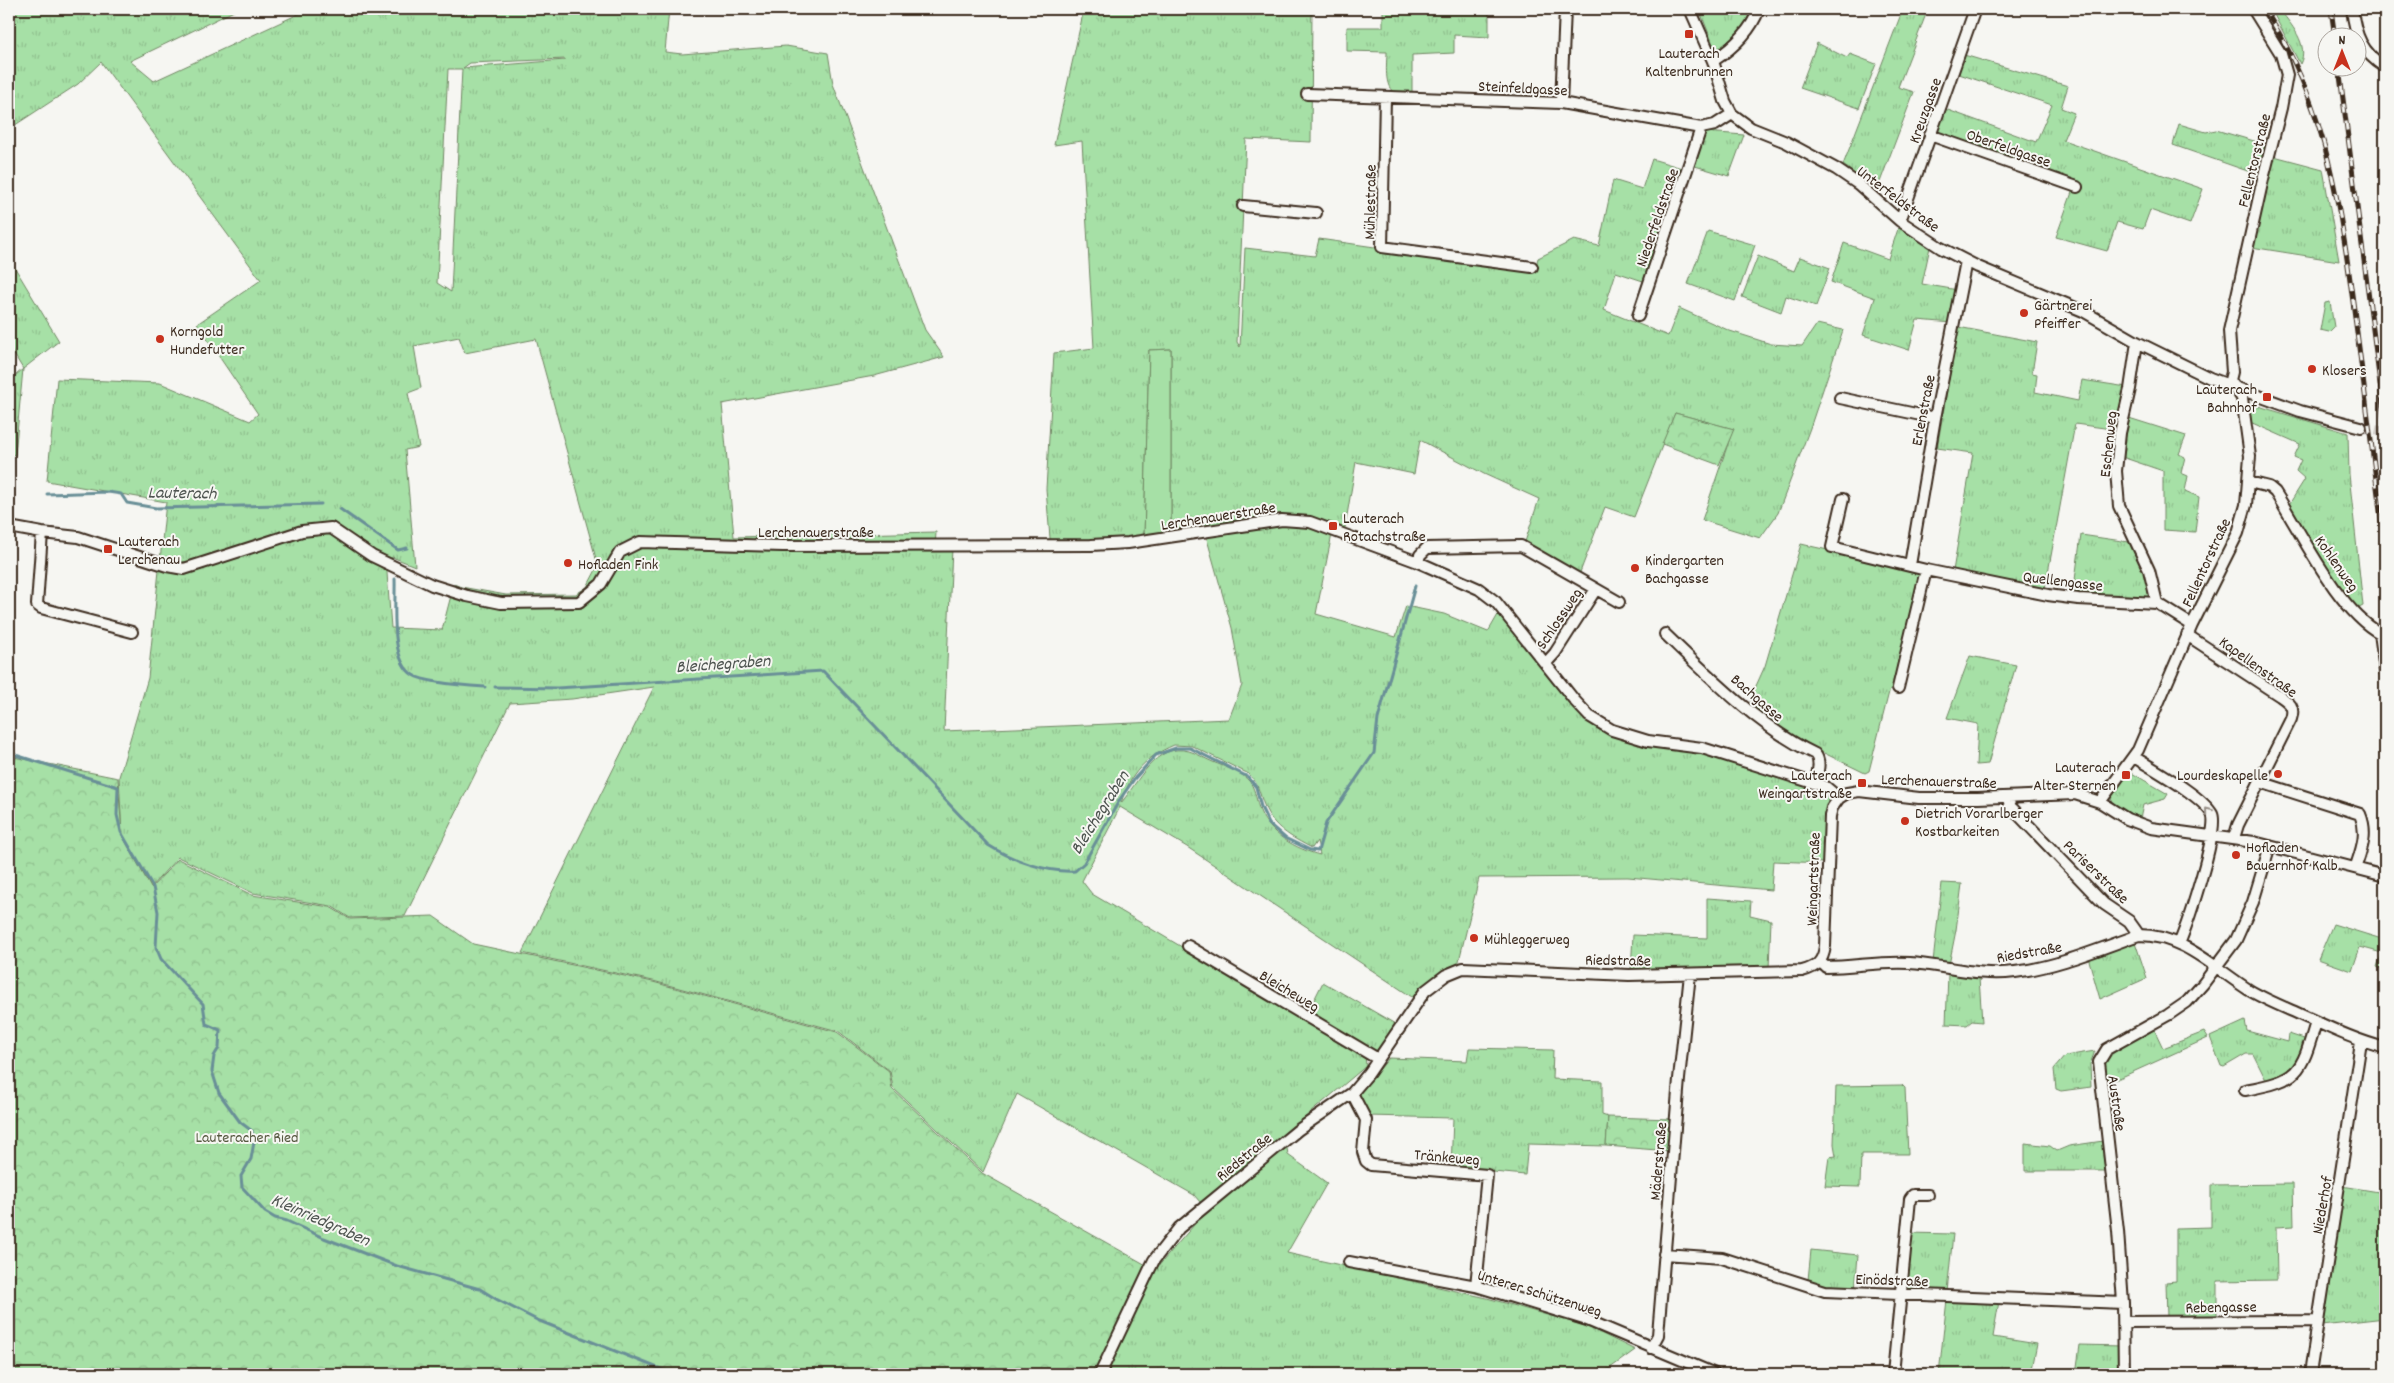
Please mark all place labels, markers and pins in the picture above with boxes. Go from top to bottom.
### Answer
marker: Lauterach Kaltenbrunnen [1683,28,1695,40]
place label: Lauterach Kaltenbrunnen [1645,43,1733,84]
place label: Gärtnerei Pfeiffer [2034,295,2092,336]
marker: Gärtnerei Pfeiffer [2018,307,2030,319]
place label: Korngold Hundefutter [170,321,244,362]
marker: Korngold Hundefutter [154,333,166,345]
place label: Klosers [2322,360,2367,383]
marker: Klosers [2306,363,2318,375]
place label: Lauterach Bahnhof [2196,379,2257,420]
marker: Lauterach Bahnhof [2261,391,2273,403]
place label: Lauterach Rotachstraße [1343,508,1426,549]
marker: Lauterach Rotachstraße [1327,520,1339,532]
place label: Lauterach Lerchenau [118,531,180,572]
marker: Lauterach Lerchenau [102,543,114,555]
place label: Kindergarten Bachgasse [1645,550,1724,591]
place label: Hofladen Fink [578,554,658,577]
marker: Hofladen Fink [562,557,574,569]
marker: Kindergarten Bachgasse [1629,562,1641,574]
place label: Lauterach Alter Sternen [2033,757,2116,798]
place label: Lauterach Weingartstraße [1758,765,1852,806]
place label: Lourdeskapelle [2177,765,2268,788]
marker: Lourdeskapelle [2272,768,2284,780]
marker: Lauterach Alter Sternen [2120,769,2132,781]
marker: Lauterach Weingartstraße [1856,777,1868,789]
place label: Dietrich Vorarlberger Kostbarkeiten [1915,803,2043,844]
marker: Dietrich Vorarlberger Kostbarkeiten [1899,815,1911,827]
place label: Hofladen Bauernhof Kalb [2246,837,2338,878]
marker: Hofladen Bauernhof Kalb [2230,849,2242,861]
place label: Mühleggerweg [1484,929,1570,952]
marker: Mühleggerweg [1468,932,1480,944]

